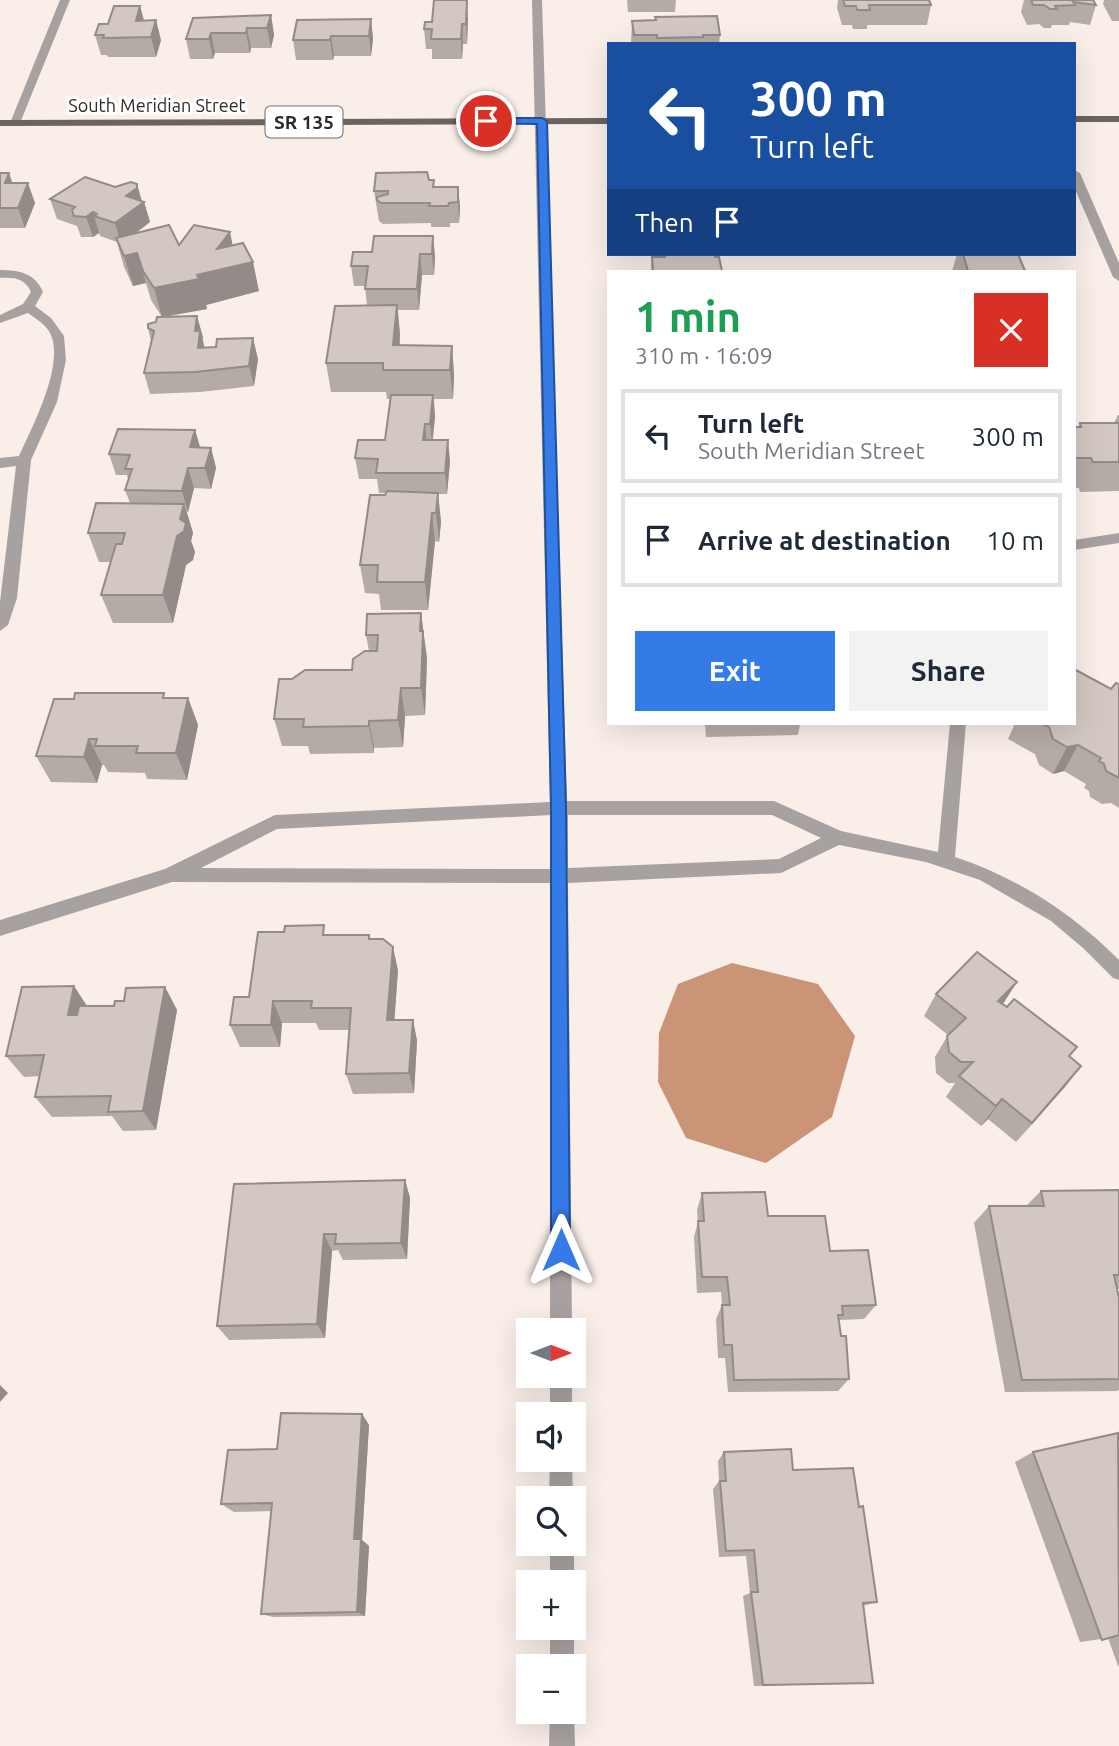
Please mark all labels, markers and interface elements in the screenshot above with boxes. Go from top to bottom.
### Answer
icon: left [635,70,726,161]
text: 300 m [750,70,887,125]
pin [456,91,516,151]
street label: South Meridian Street [68,95,246,115]
icon: arrive [467,102,505,140]
road number: SR 135 [266,106,342,138]
text: Turn left [750,128,874,164]
icon: arrive [708,203,746,241]
text: Then [635,208,694,237]
text: 1 min [635,293,741,340]
button: close [974,293,1048,367]
text: 310 m · 16:09 [635,343,773,368]
text: Turn left [698,409,804,438]
icon: left [639,417,677,455]
text: 300 m [972,422,1044,451]
text: South Meridian Street [698,438,925,463]
icon: arrive [639,521,677,559]
text: Arrive at destination [698,526,951,555]
text: 10 m [986,526,1044,555]
button: Exit [635,631,835,711]
button: Share [849,631,1048,711]
position arrow [524,1213,598,1287]
north arrow [516,1318,586,1388]
map controls [516,1318,586,1724]
button: sound [516,1402,586,1472]
button: search [516,1486,586,1556]
button: + [516,1570,586,1640]
button: − [516,1654,586,1724]

